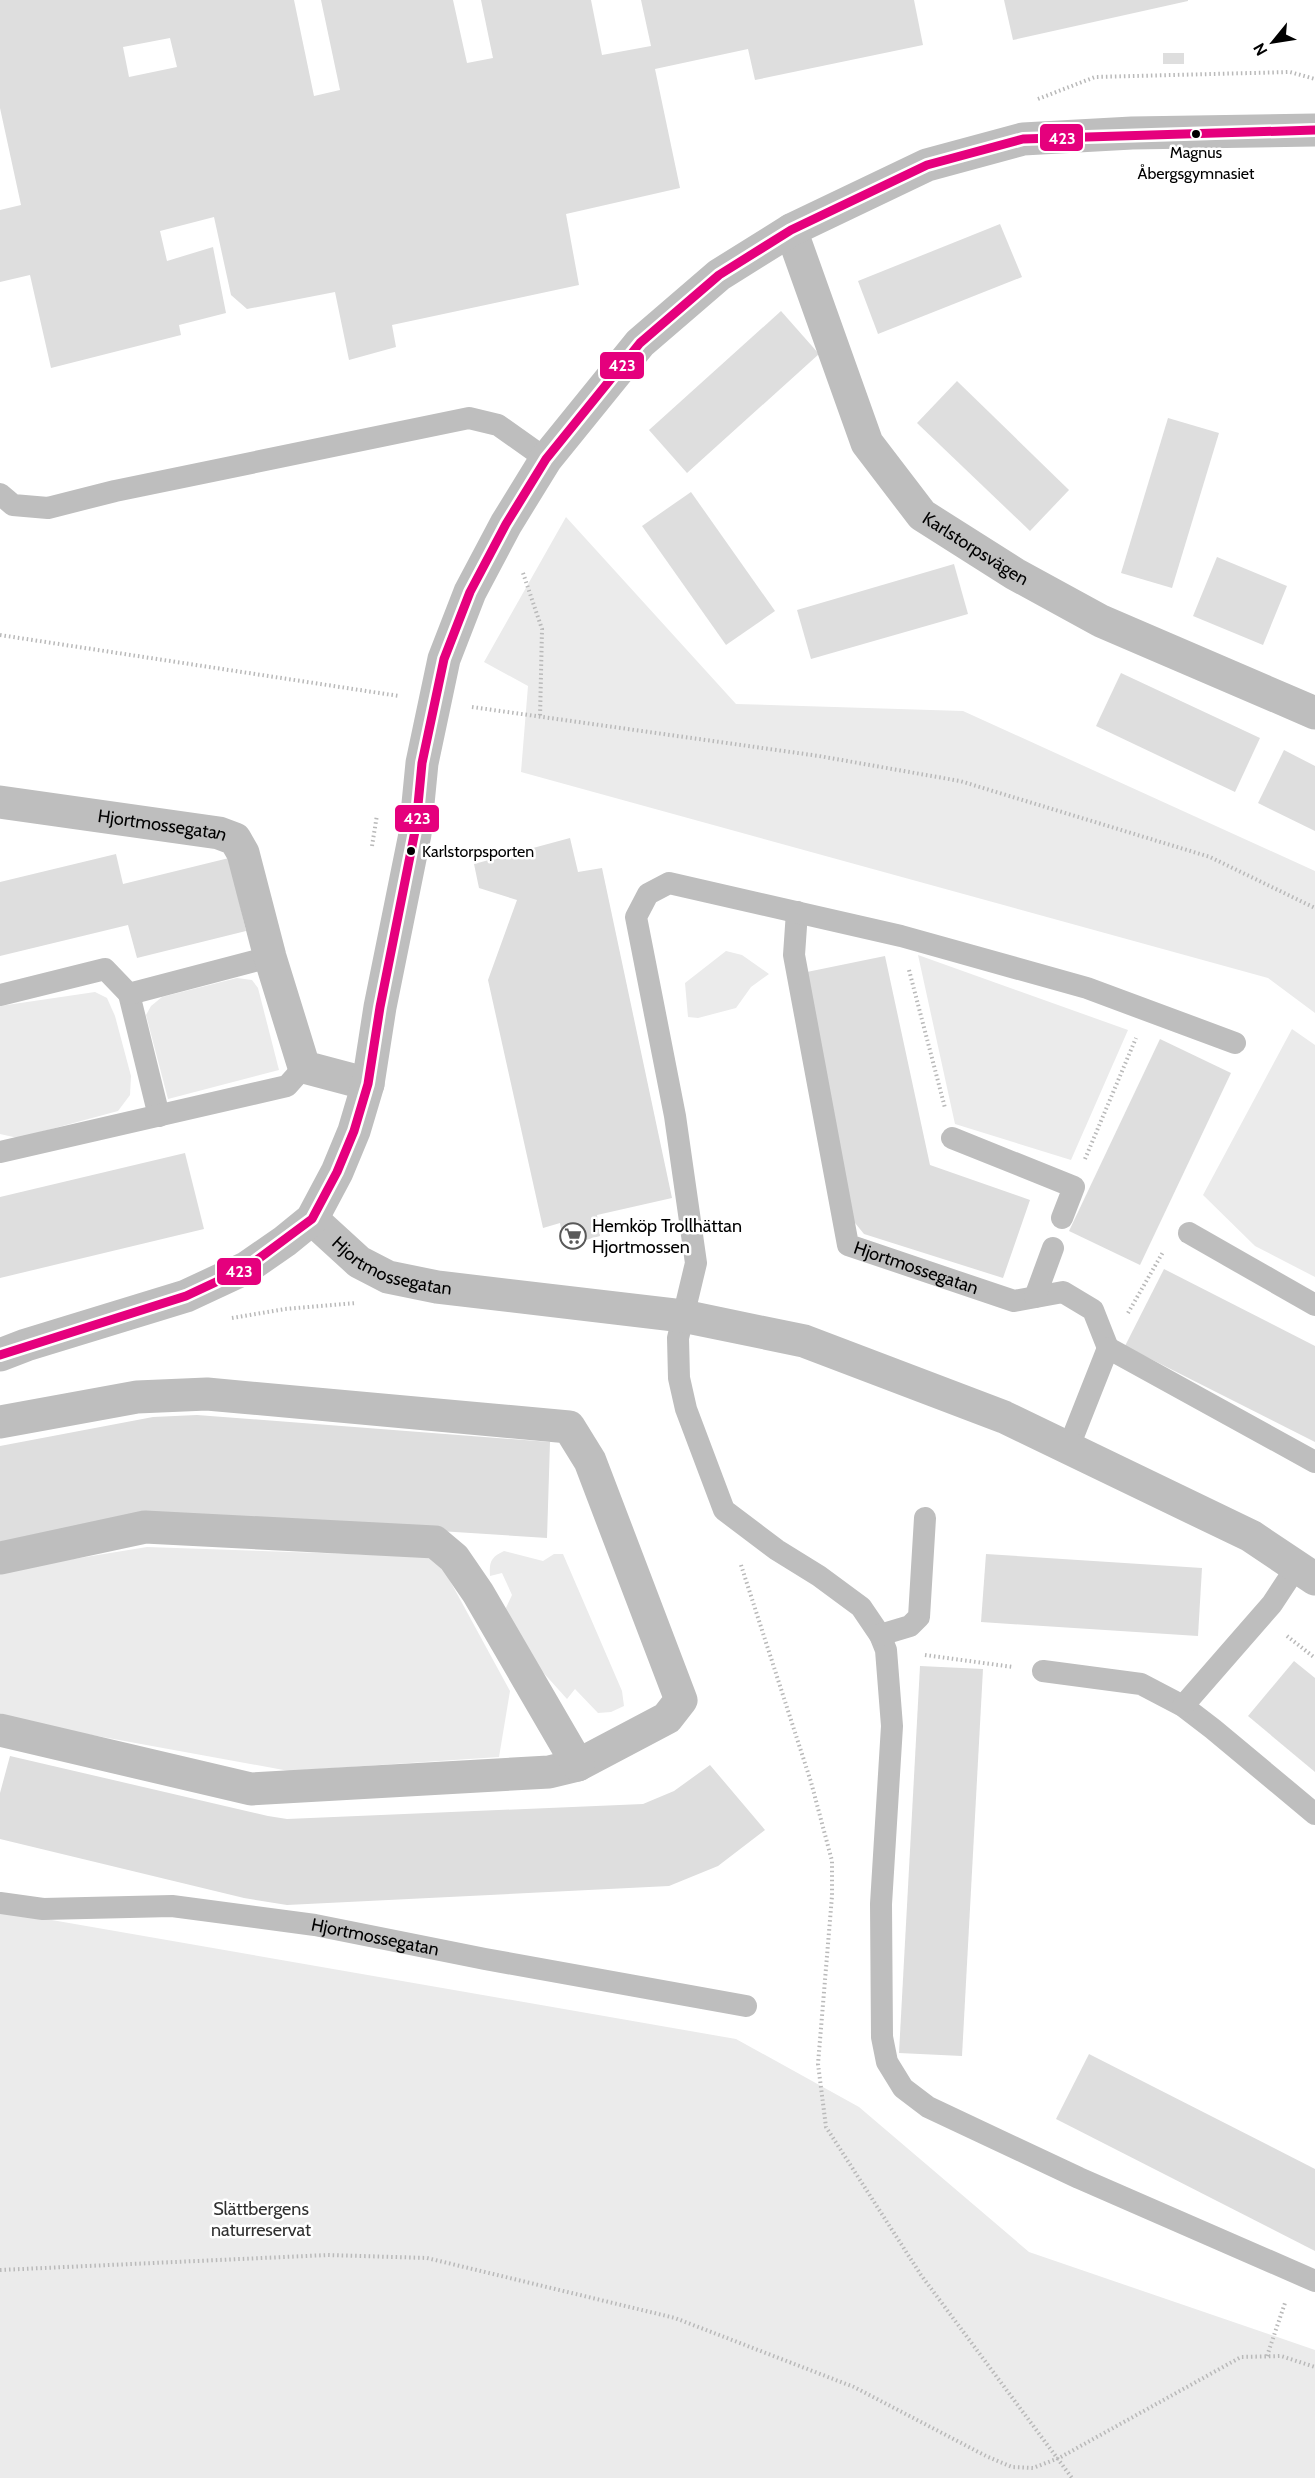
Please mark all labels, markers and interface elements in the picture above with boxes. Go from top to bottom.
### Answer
north arrow [1243,12,1303,72]
text: N [1249,40,1271,59]
line badge: 423 [1039,123,1084,152]
marker: Magnus Åbergsgymnasiet [1190,128,1202,140]
text: 423 [1048,129,1076,148]
place label: Magnus Åbergsgymnasiet [1138,143,1255,183]
line badge: 423 [599,351,645,380]
text: 423 [608,356,636,375]
street label: Karlstorpsvägen [918,507,1032,590]
line badge: 423 [394,804,440,833]
street label: Hjortmossegatan [96,805,230,846]
text: 423 [403,809,431,828]
place label: Karlstorpsporten [422,842,534,861]
marker: Karlstorpsporten [405,845,417,857]
place label: Hemköp Trollhättan Hjortmossen [592,1215,742,1258]
supermarket icon: Hemköp Trollhättan Hjortmossen [558,1221,588,1251]
street label: Hjortmossegatan [327,1232,453,1300]
street label: Hjortmossegatan [851,1237,981,1299]
line badge: 423 [216,1257,262,1286]
text: 423 [225,1262,253,1281]
street label: Hjortmossegatan [309,1913,441,1961]
park label: Slättbergens naturreservat [211,2198,311,2241]

